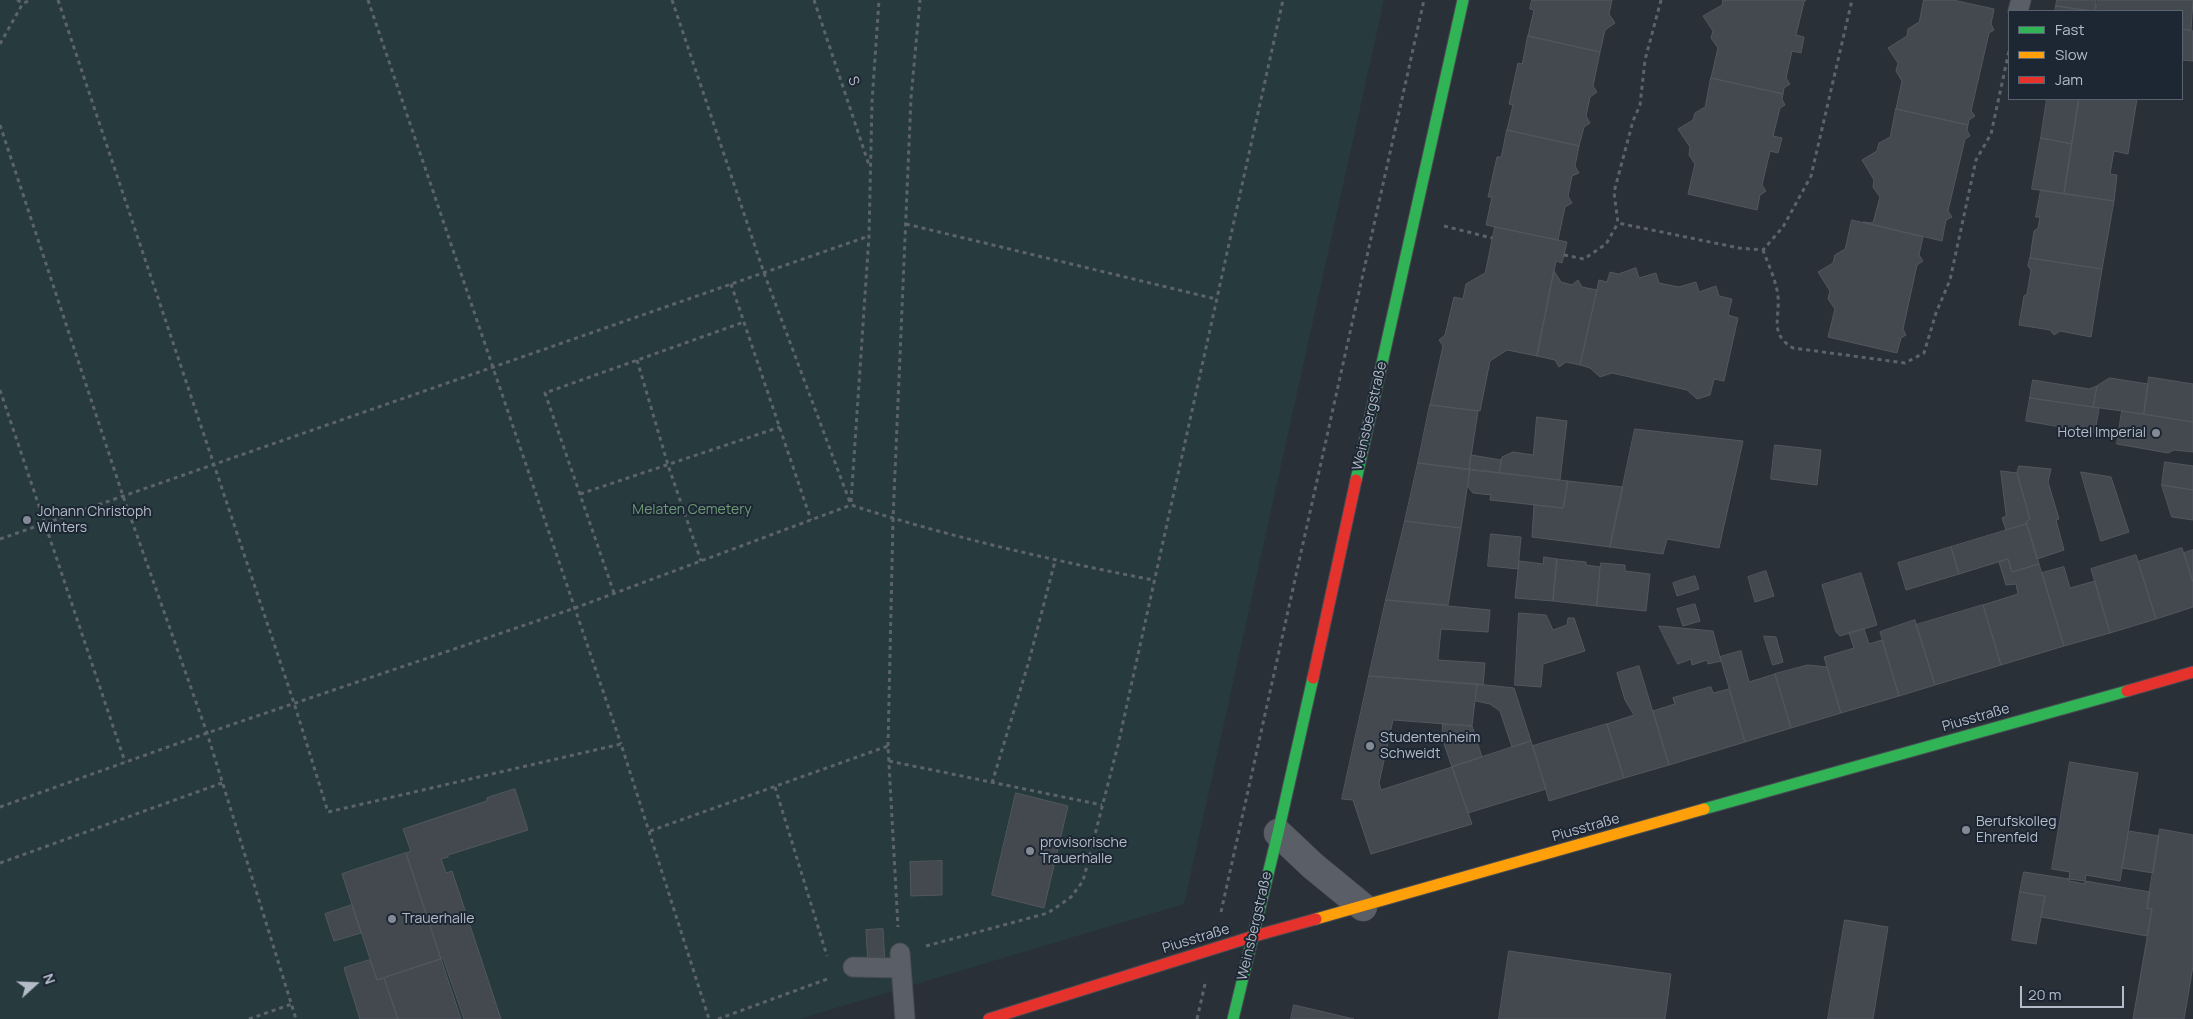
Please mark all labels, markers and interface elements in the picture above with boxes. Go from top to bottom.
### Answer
legend [2008,10,2183,100]
text: Fast [2055,19,2084,40]
text: Slow [2055,44,2088,65]
text: Jam [2055,69,2083,90]
street label: S [844,74,862,88]
street label: Weinsbergstraße [1349,360,1391,472]
place label: Hotel Imperial [2058,425,2146,441]
marker: Hotel Imperial [2150,427,2162,439]
park label: Melaten Cemetery [632,502,752,518]
place label: Johann Christoph Winters [37,504,152,536]
marker: Johann Christoph Winters [21,514,33,526]
street label: Piusstraße [1940,700,2012,736]
place label: Studentenheim Schweidt [1380,730,1480,762]
marker: Studentenheim Schweidt [1364,740,1376,752]
street label: Piusstraße [1550,810,1622,846]
place label: Berufskolleg Ehrenfeld [1976,814,2057,846]
marker: Berufskolleg Ehrenfeld [1960,824,1972,836]
place label: provisorische Trauerhalle [1040,835,1127,868]
marker: provisorische Trauerhalle [1024,845,1036,857]
street label: Weinsbergstraße [1234,870,1276,982]
place label: Trauerhalle [402,911,475,927]
marker: Trauerhalle [386,913,398,925]
street label: Piusstraße [1160,921,1232,957]
north arrow [10,959,60,1009]
text: N [39,971,60,987]
scale bar [2023,976,2127,1008]
text: 20 m [2028,984,2061,1005]

